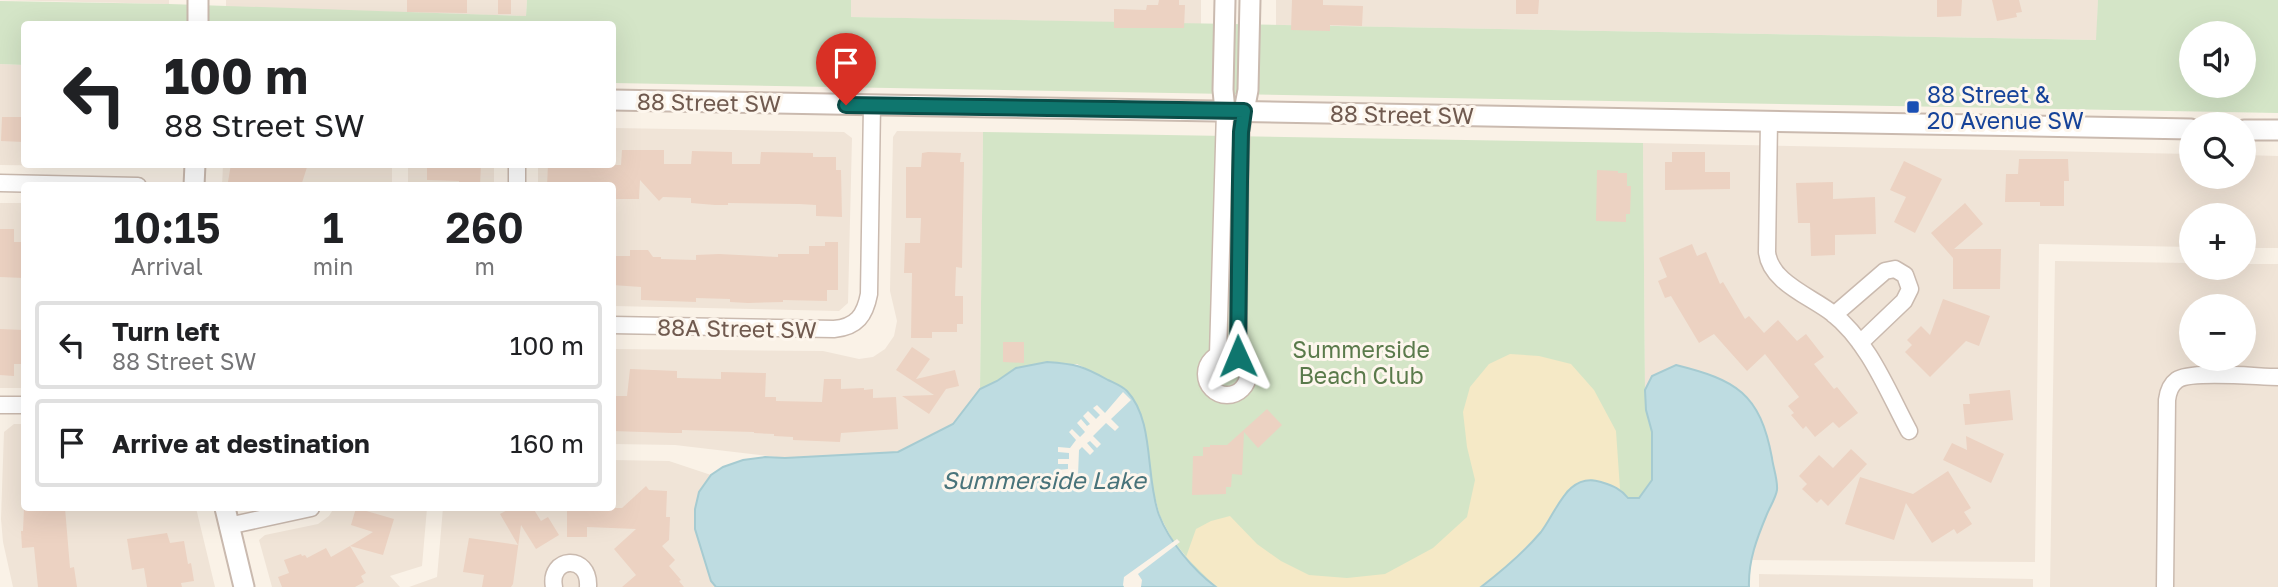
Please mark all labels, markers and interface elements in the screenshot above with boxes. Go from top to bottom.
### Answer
map controls [2179,21,2256,371]
button: sound [2179,21,2256,98]
pin [816,33,876,105]
icon: arrive [827,44,865,82]
text: 100 m [164,46,308,105]
icon: left [49,49,140,140]
place label: 88 Street & 20 Avenue SW [1927,80,2084,134]
street label: 88 Street SW [637,87,781,117]
street label: 88 Street SW [1330,99,1474,129]
marker: 88 Street & 20 Avenue SW [1905,99,1921,115]
text: 88 Street SW [164,106,365,144]
button: search [2179,112,2256,189]
text: 10:15 [113,202,221,252]
text: 1 [322,202,344,252]
text: 260 [446,202,524,252]
button: + [2179,203,2256,280]
text: Arrival [131,252,203,280]
text: min [313,252,353,280]
text: m [475,252,495,280]
button: − [2179,294,2256,371]
street label: 88A Street SW [657,313,817,343]
text: Turn left [112,316,220,347]
position arrow [1201,319,1275,393]
icon: left [53,326,91,364]
text: 100 m [510,330,584,361]
park label: Summerside Beach Club [1292,335,1430,389]
text: 88 Street SW [112,347,256,375]
icon: arrive [53,424,91,462]
text: Arrive at destination [112,428,370,459]
text: 160 m [510,428,584,459]
water label: Summerside Lake [942,465,1148,494]

